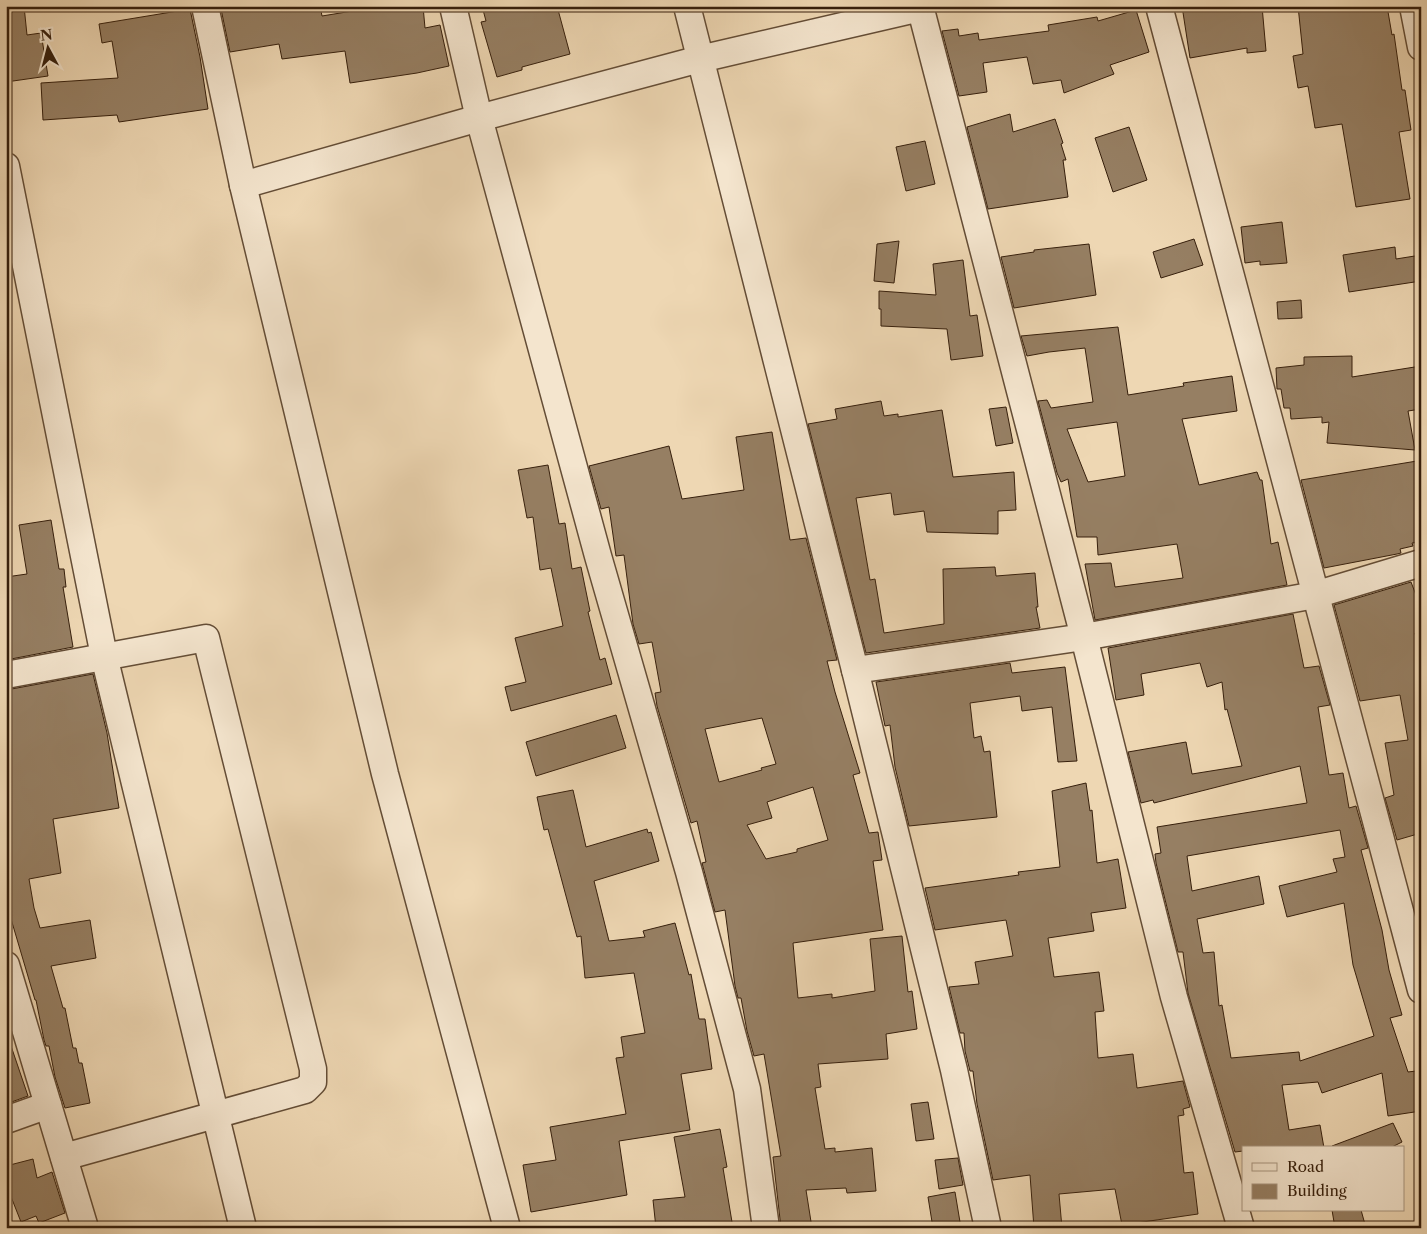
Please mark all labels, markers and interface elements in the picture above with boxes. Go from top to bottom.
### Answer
north arrow [22,22,72,72]
text: N [39,25,54,45]
legend [1242,1146,1404,1212]
text: Road [1287,1157,1324,1176]
text: Building [1287,1181,1347,1200]

